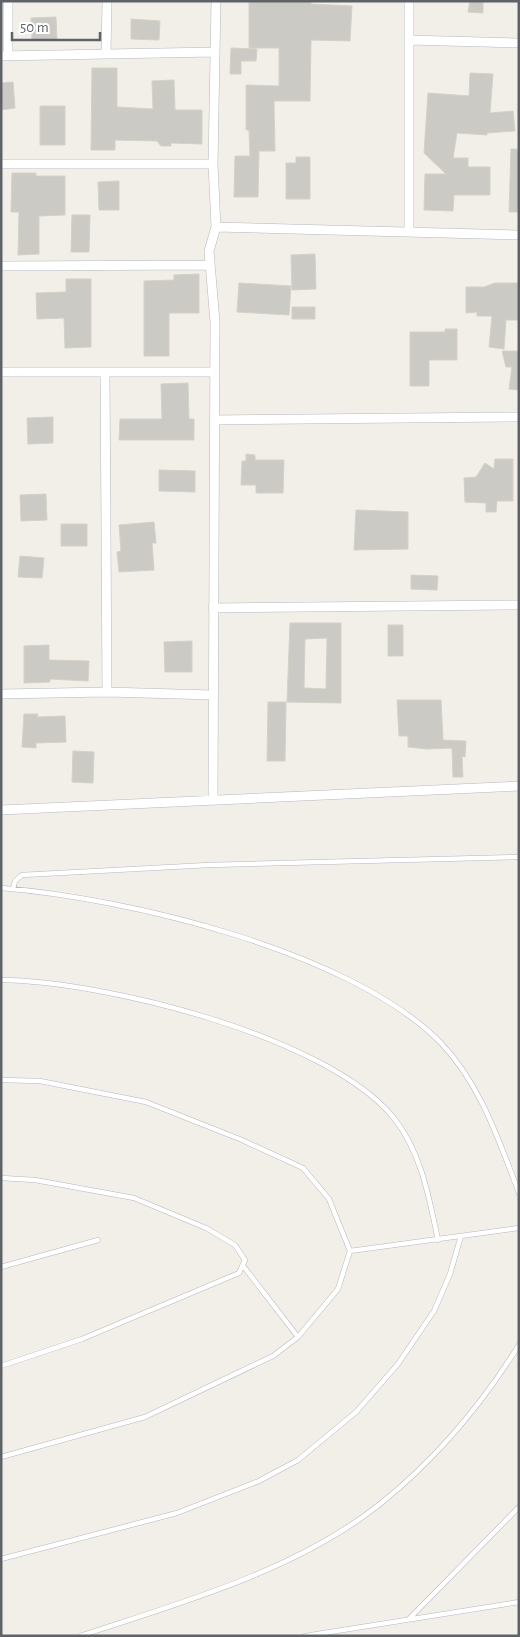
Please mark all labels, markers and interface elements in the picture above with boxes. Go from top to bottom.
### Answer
scale bar [12,10,100,42]
text: 50 m [20,20,49,35]

